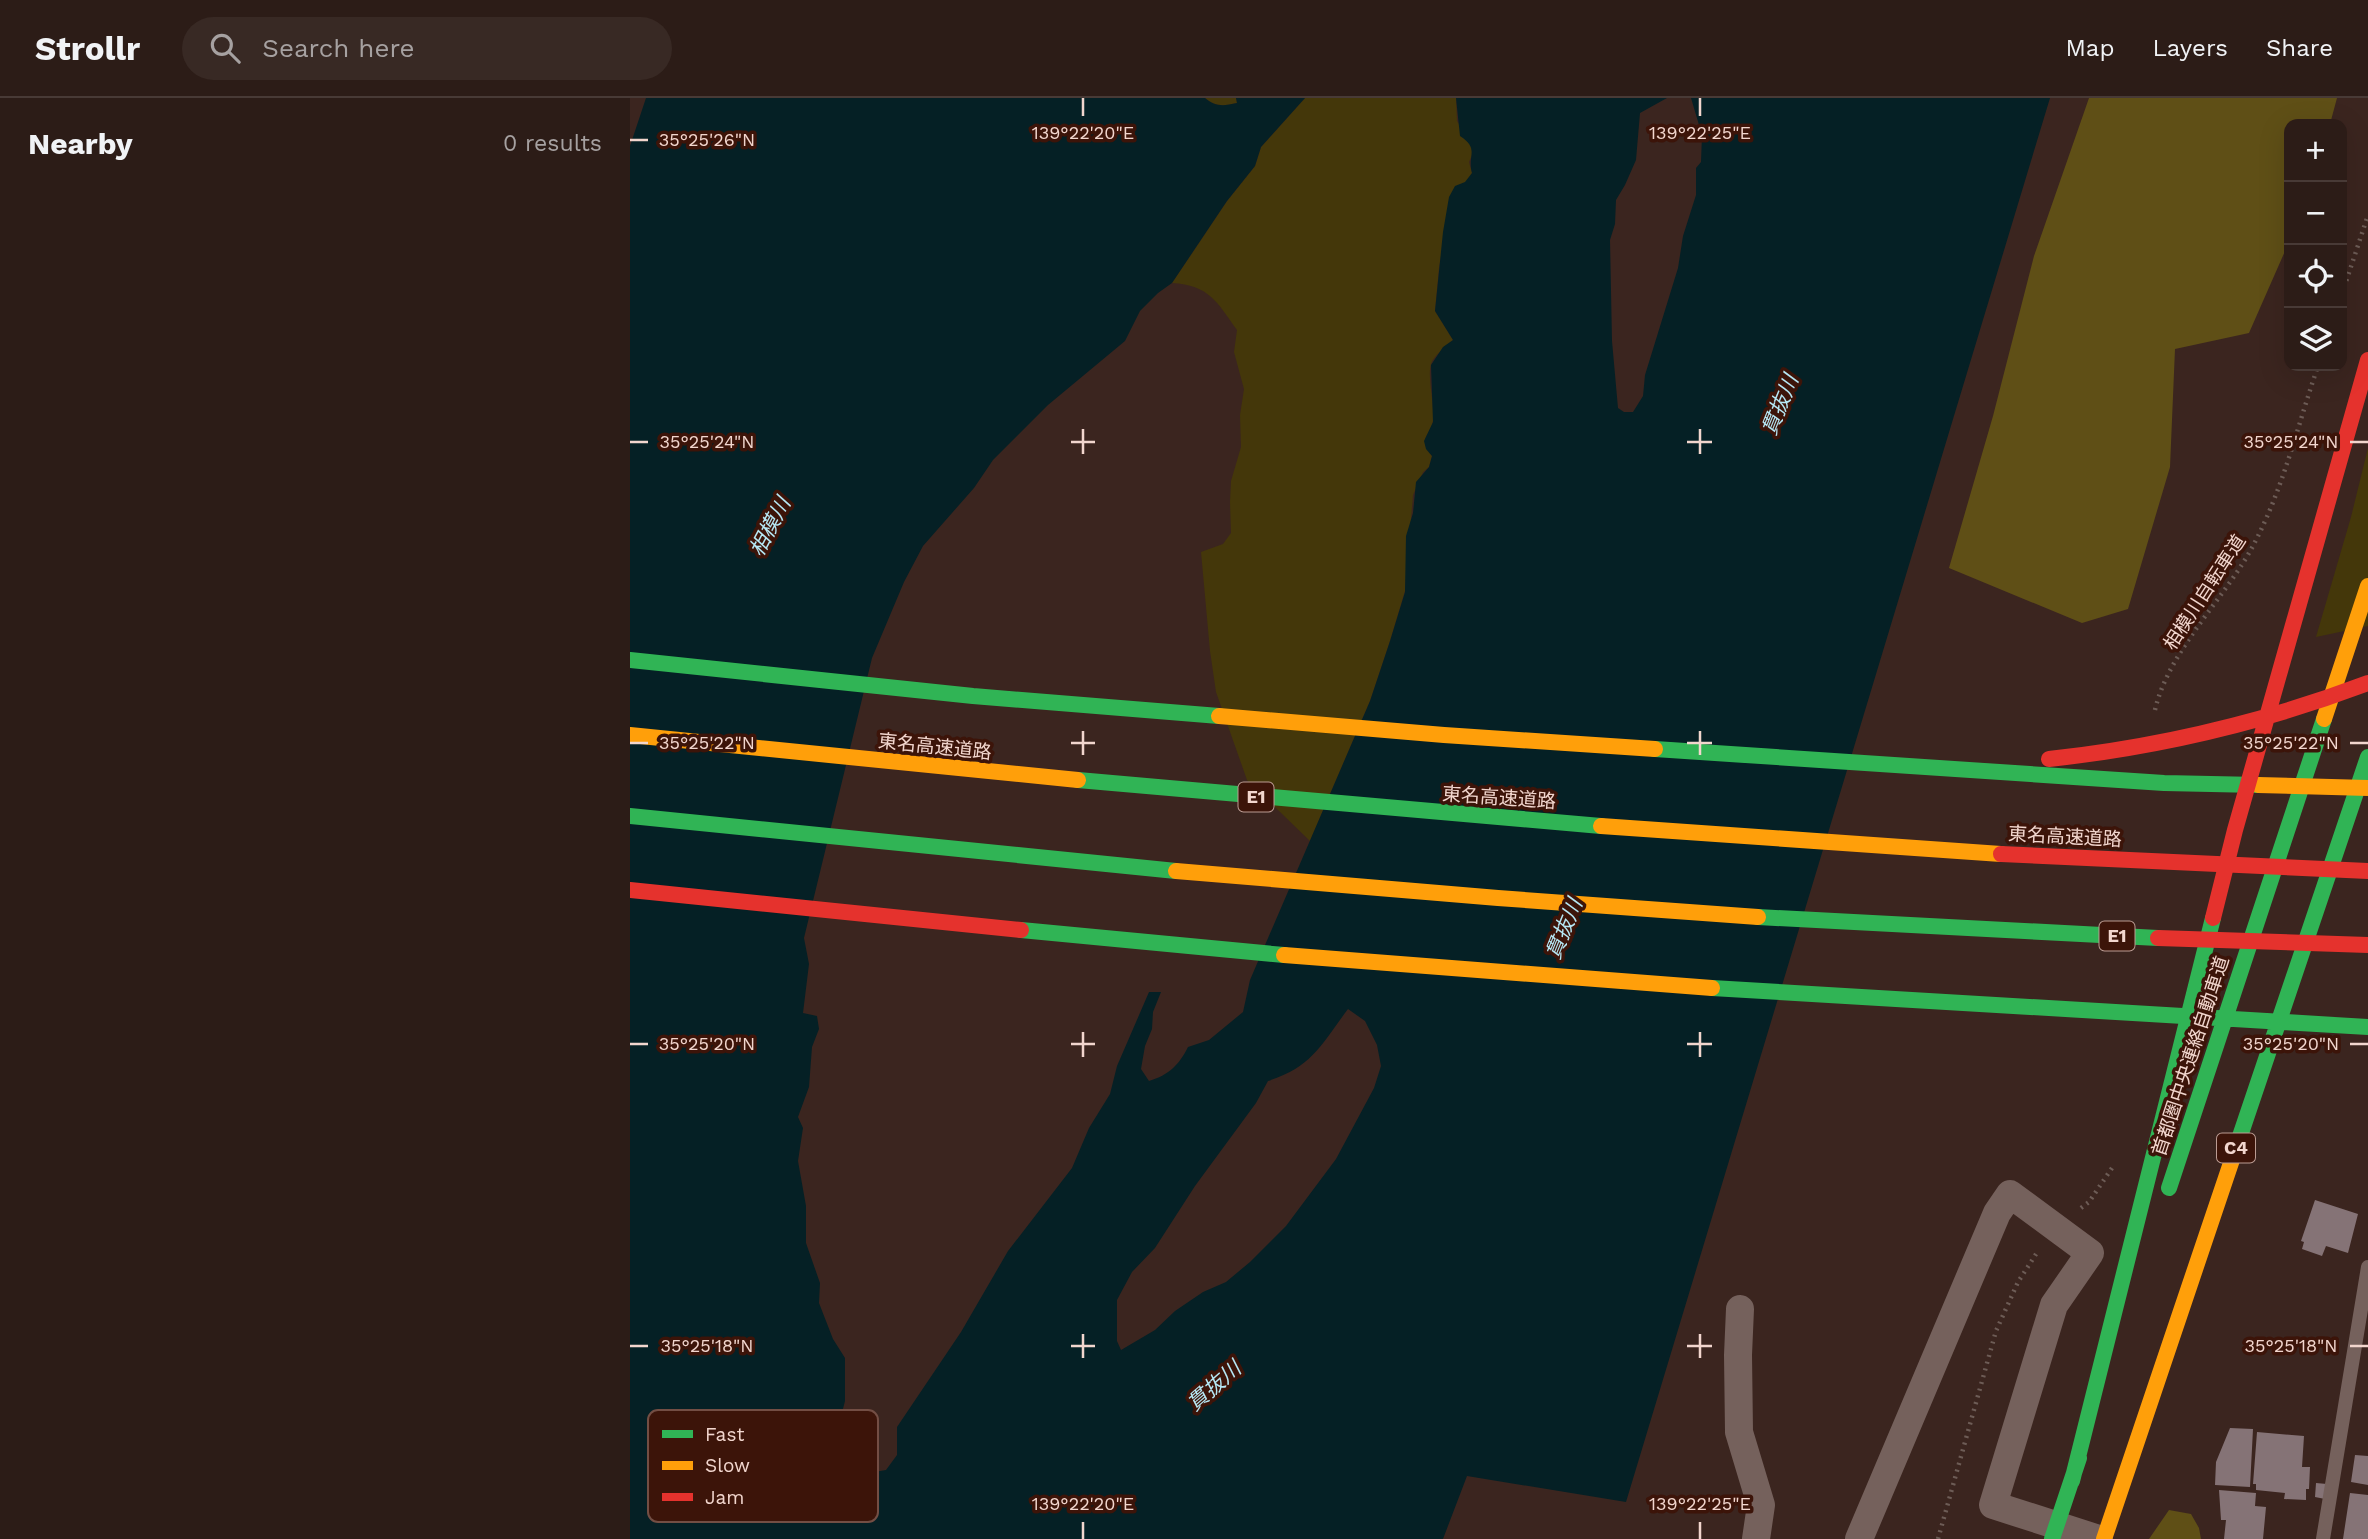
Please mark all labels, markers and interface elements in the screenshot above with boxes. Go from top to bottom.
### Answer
search box [182,17,672,80]
text: Strollr [35,29,140,68]
icon: search [206,29,244,67]
text: Search here [262,33,415,63]
text: Map [2066,34,2114,62]
text: Layers [2152,34,2228,62]
text: Share [2266,34,2333,62]
map controls [2284,119,2347,371]
button: + [2284,119,2347,182]
text: 139°22'20"E [1032,122,1134,143]
text: 139°22'25"E [1649,122,1751,143]
text: Nearby [28,126,133,161]
text: 35°25'26"N [659,129,755,150]
text: 0 results [503,130,602,157]
button: − [2284,182,2347,245]
button: locate [2284,245,2347,308]
button: layers [2284,308,2347,371]
water label: 貫抜川 [1756,369,1804,439]
text: 35°25'24"N [660,431,754,452]
text: 35°25'24"N [2244,431,2338,452]
water label: 相模川 [744,491,796,560]
street label: 相模川自転車道 [2159,530,2250,654]
street label: 東名高速道路 [877,729,993,764]
text: 35°25'22"N [659,732,755,753]
text: 35°25'22"N [2243,732,2339,753]
road number: E1 [1238,782,1274,812]
street label: 東名高速道路 [1441,782,1557,813]
street label: 東名高速道路 [2007,822,2123,851]
water label: 貫抜川 [1540,893,1588,963]
road number: E1 [2100,922,2134,950]
street label: 首都圏中央連絡自動車道 [2147,953,2234,1159]
text: 35°25'20"N [659,1033,755,1054]
text: 35°25'20"N [2243,1033,2339,1054]
road number: C4 [2217,1134,2255,1162]
text: 35°25'18"N [660,1335,754,1356]
text: 35°25'18"N [2244,1335,2338,1356]
water label: 貫抜川 [1182,1354,1247,1416]
legend [648,1410,878,1522]
text: Fast [705,1423,744,1446]
text: Slow [705,1454,750,1477]
text: Jam [705,1486,744,1509]
text: 139°22'20"E [1032,1493,1134,1514]
text: 139°22'25"E [1649,1493,1751,1514]

